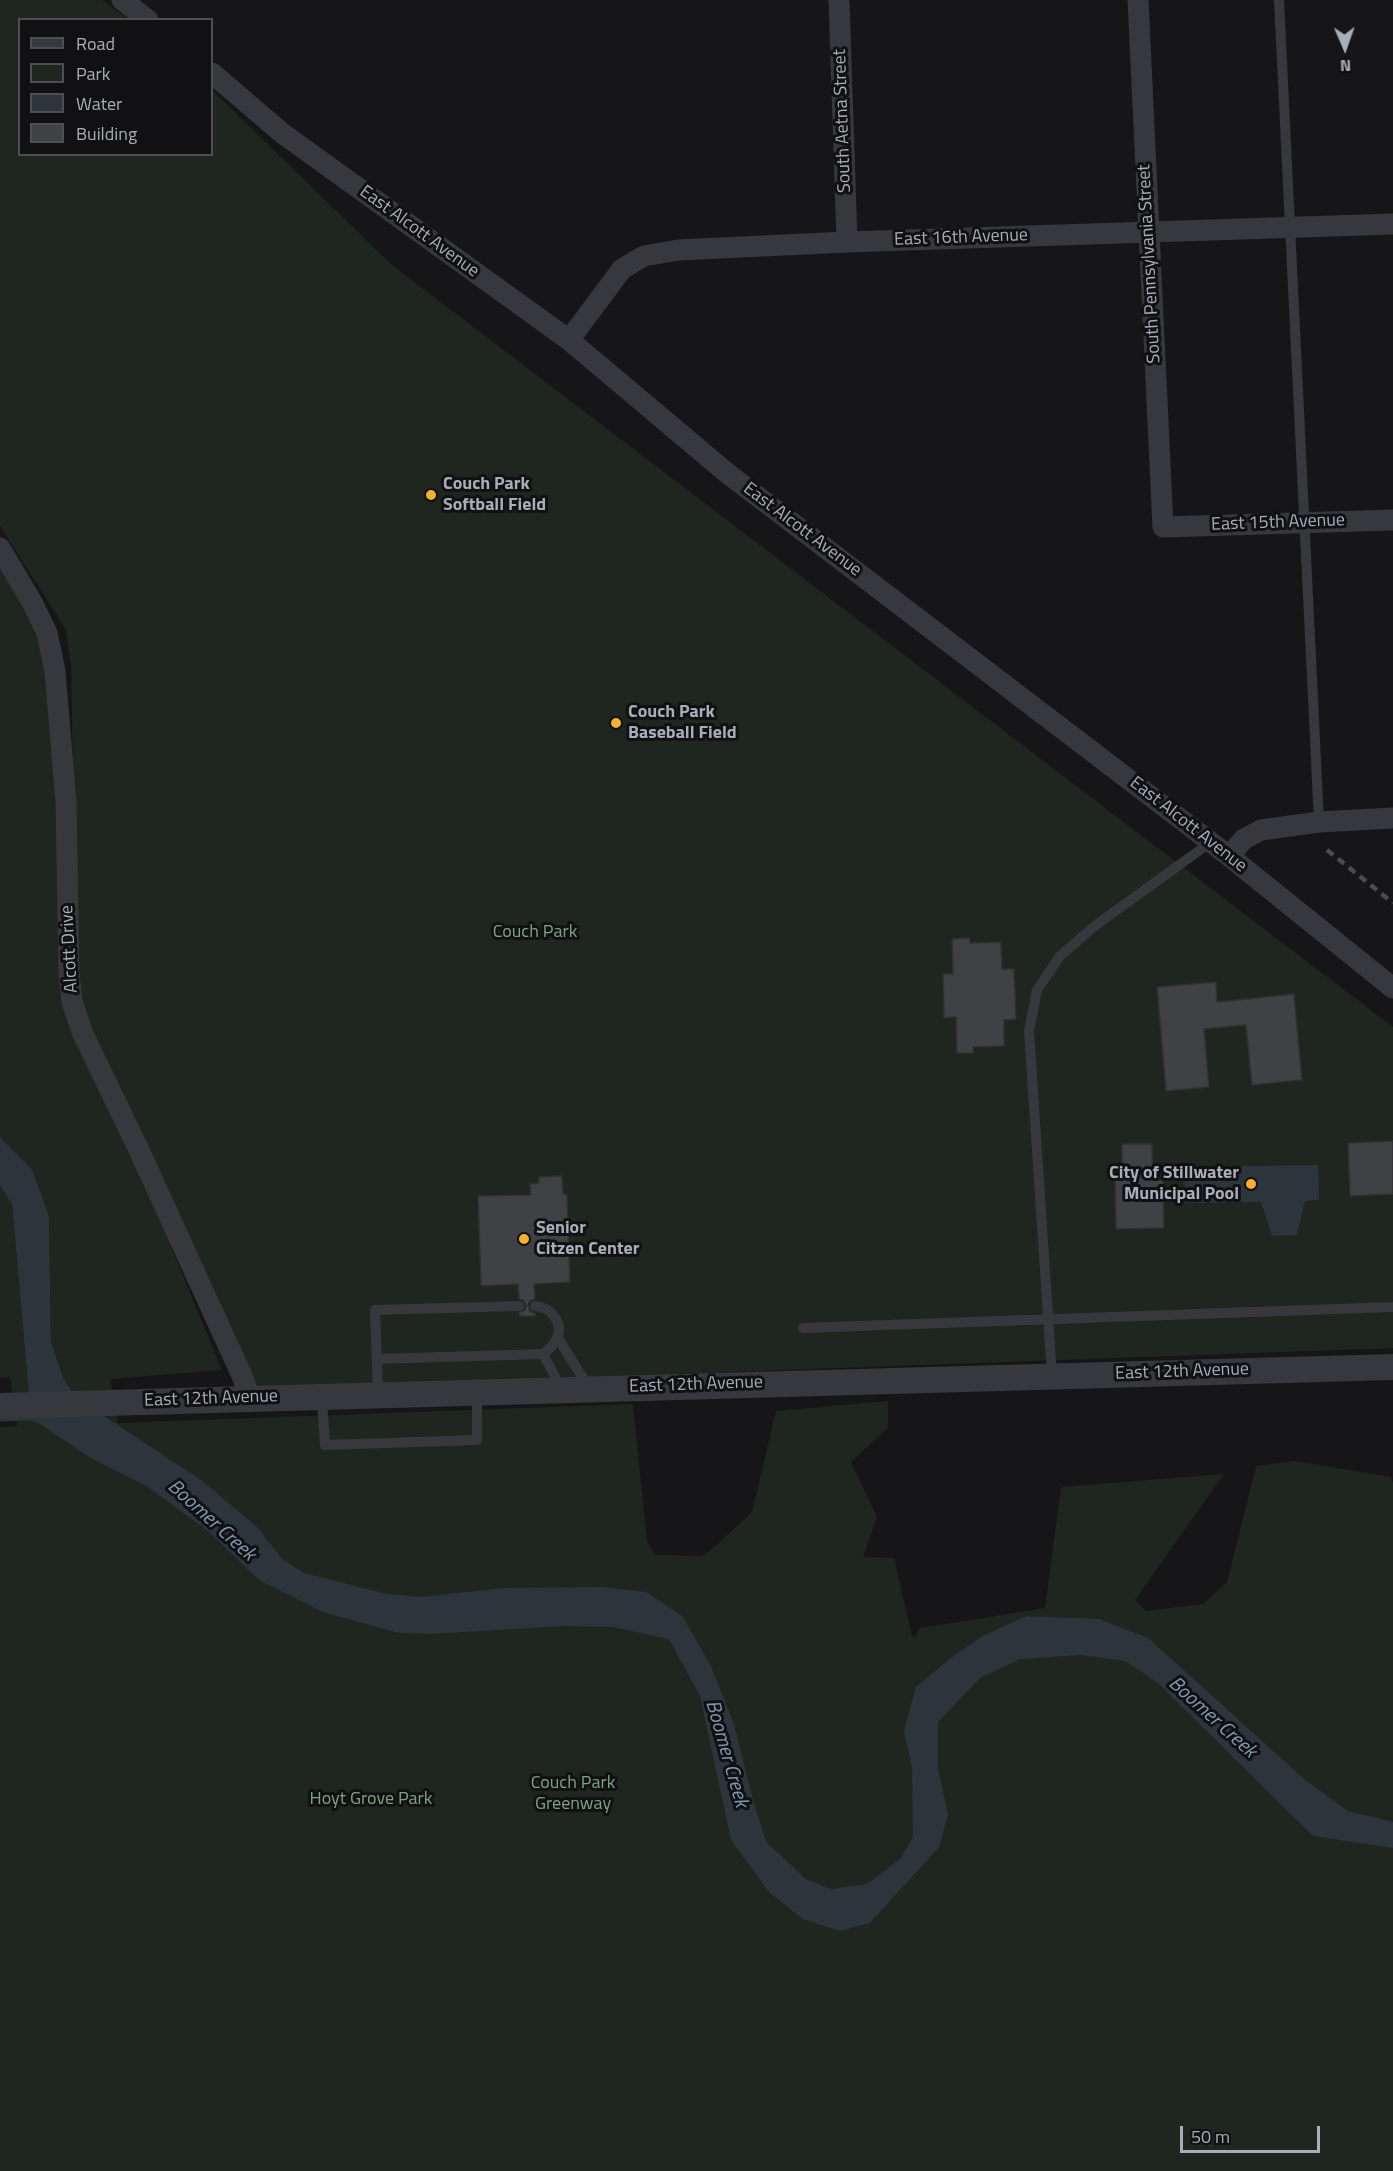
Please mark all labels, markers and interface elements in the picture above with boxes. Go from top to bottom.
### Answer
legend [18,18,213,156]
north arrow [1315,18,1375,78]
text: Road [76,30,115,57]
street label: South Aetna Street [830,49,856,193]
text: N [1340,54,1352,78]
text: Park [76,60,110,87]
text: Water [76,90,122,117]
text: Building [76,120,137,147]
street label: South Pennsylvania Street [1134,164,1166,364]
street label: East Alcott Avenue [355,181,483,283]
street label: East 16th Avenue [894,225,1028,251]
place label: Couch Park Softball Field [443,474,546,516]
street label: East Alcott Avenue [739,478,865,582]
marker: Couch Park Softball Field [424,488,438,502]
street label: East 15th Avenue [1211,510,1345,536]
place label: Couch Park Baseball Field [628,702,737,744]
marker: Couch Park Baseball Field [609,716,623,730]
street label: East Alcott Avenue [1125,773,1251,877]
street label: Alcott Drive [57,904,83,994]
park label: Couch Park [493,922,577,944]
place label: City of Stillwater Municipal Pool [1109,1163,1239,1206]
marker: City of Stillwater Municipal Pool [1244,1177,1258,1191]
place label: Senior Citzen Center [536,1218,639,1260]
marker: Senior Citzen Center [517,1232,531,1246]
street label: East 12th Avenue [1115,1359,1249,1385]
street label: East 12th Avenue [629,1372,763,1398]
street label: East 12th Avenue [144,1386,278,1412]
water label: Boomer Creek [162,1475,260,1567]
water label: Boomer Creek [1163,1672,1261,1764]
water label: Boomer Creek [699,1698,753,1810]
park label: Couch Park Greenway [531,1773,615,1816]
park label: Hoyt Grove Park [310,1789,432,1811]
scale bar [1183,2114,1322,2152]
text: 50 m [1191,2123,1230,2150]

